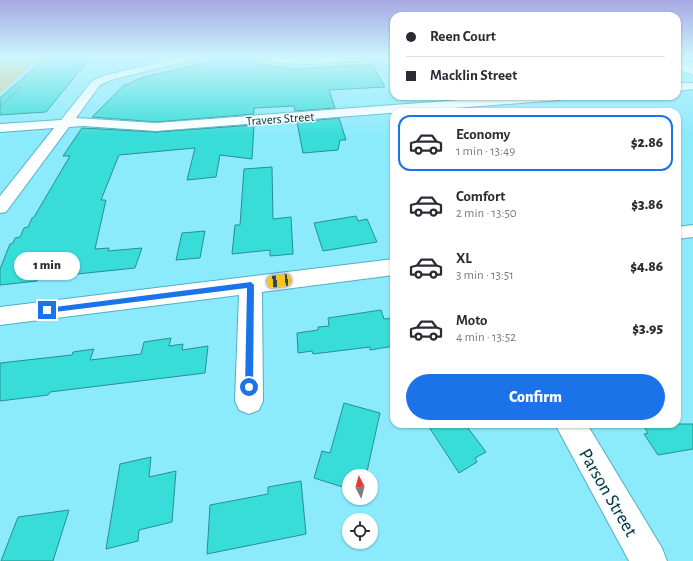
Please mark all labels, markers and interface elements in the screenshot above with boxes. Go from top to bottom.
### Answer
text: Reen Court [430,29,496,44]
text: Macklin Street [430,68,517,83]
street label: Travers Street [245,111,315,128]
icon: car [408,125,444,161]
text: Economy [456,127,510,142]
text: $2.86 [631,135,663,150]
text: 1 min · 13:49 [456,145,515,158]
icon: car [408,187,444,223]
text: Comfort [456,189,505,204]
text: $3.86 [631,197,663,212]
text: 2 min · 13:50 [456,207,517,220]
icon: car [408,249,444,285]
text: XL [456,251,472,266]
callout: 1 min [14,252,80,280]
text: 1 min [33,259,61,272]
text: $4.86 [630,259,663,274]
text: 3 min · 13:51 [456,269,514,282]
car [266,274,292,288]
route end [38,301,56,319]
icon: car [408,311,444,347]
text: Moto [456,313,488,328]
text: $3.95 [632,321,663,336]
text: 4 min · 13:52 [456,331,516,344]
button: Confirm [406,374,665,420]
route start [240,378,258,396]
street label: Parson Street [575,446,640,540]
north arrow [342,469,378,505]
map controls [342,469,378,549]
button: locate [342,513,378,549]

